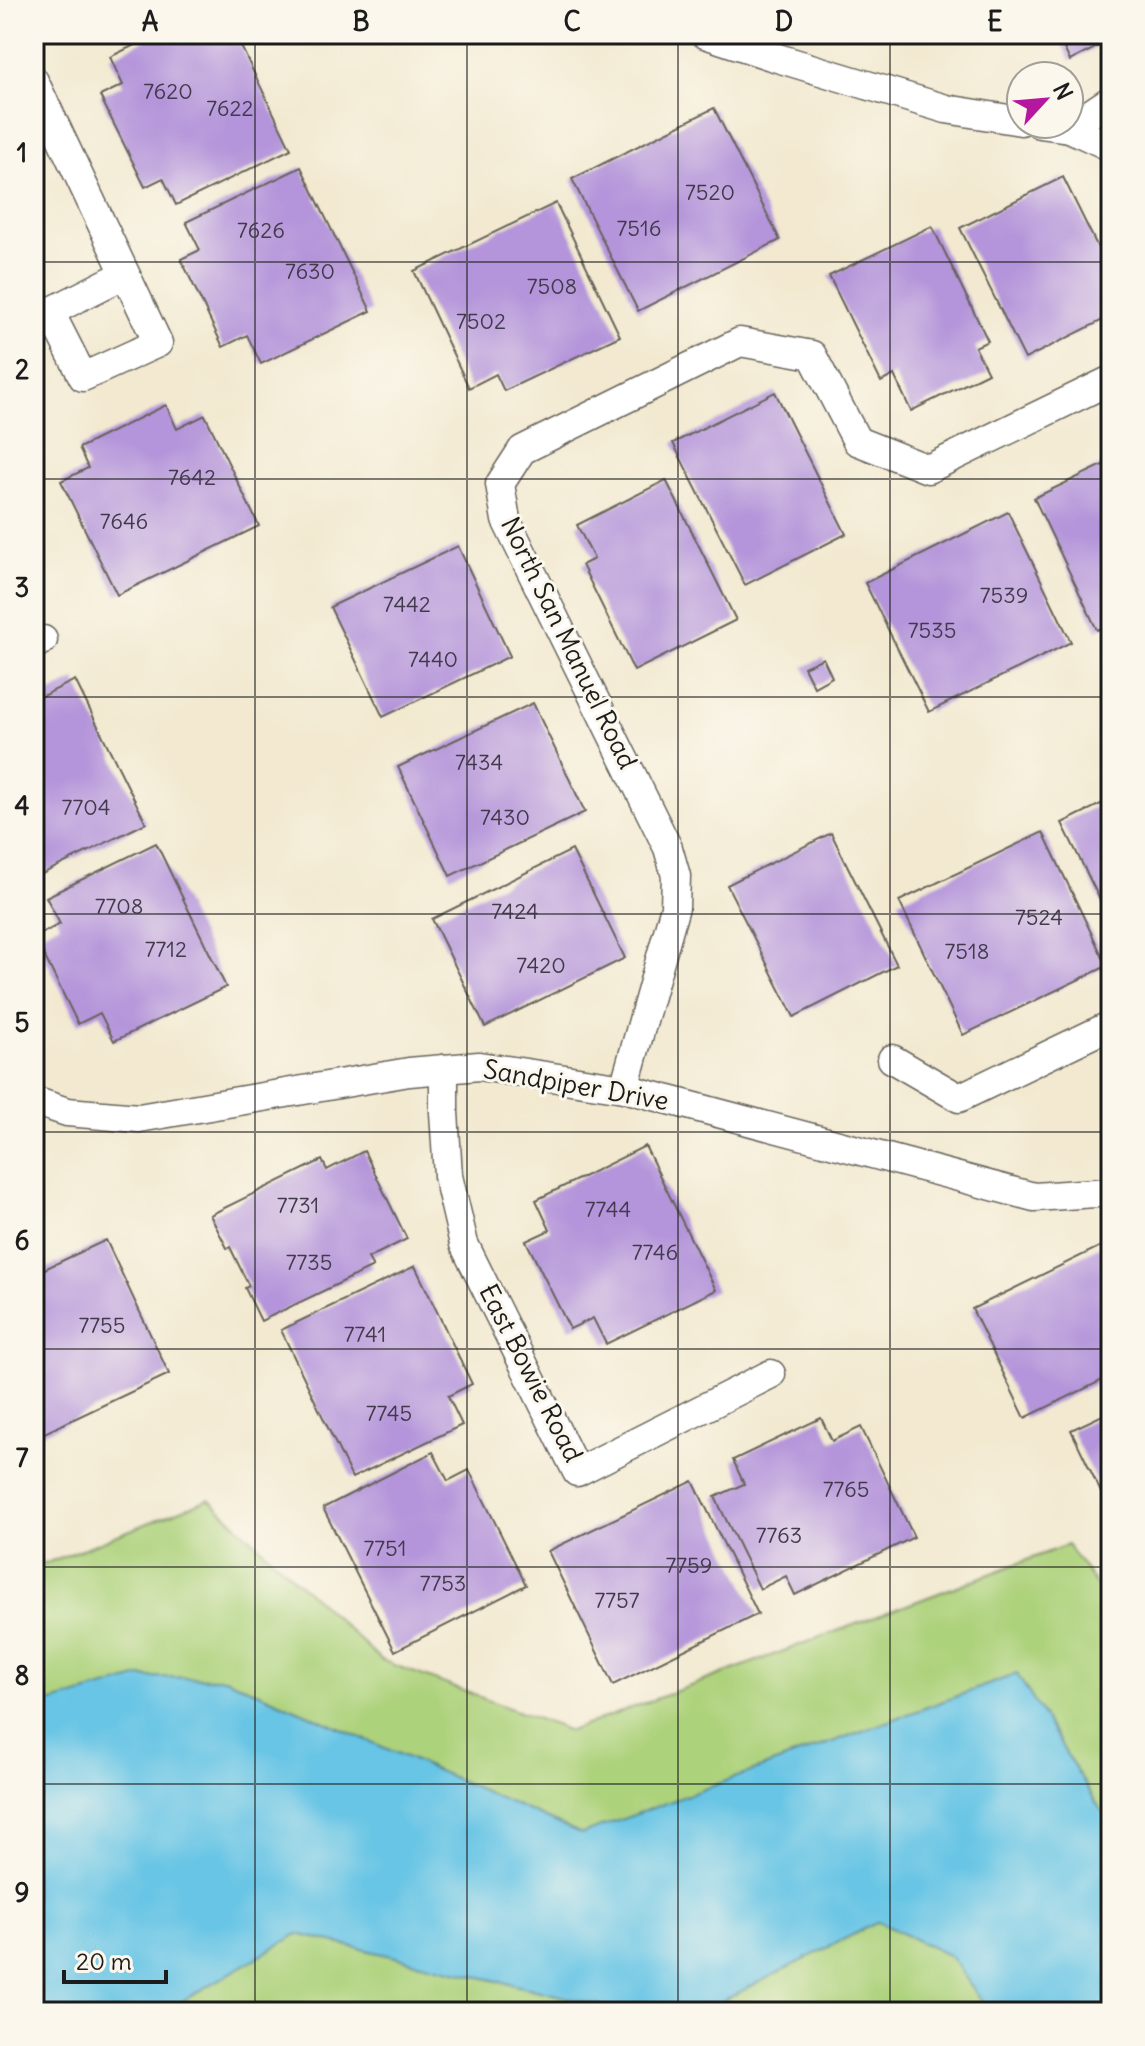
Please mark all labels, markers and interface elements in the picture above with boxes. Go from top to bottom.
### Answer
text: A [142,5,159,38]
text: B [352,5,370,38]
text: C [563,5,581,38]
text: D [775,5,793,38]
text: E [987,5,1003,38]
north arrow [1005,60,1085,140]
house number: 7620 [143,77,193,105]
text: N [1047,78,1079,104]
house number: 7622 [206,94,254,122]
text: 1 [17,136,27,169]
house number: 7520 [685,178,735,206]
house number: 7516 [617,214,661,242]
house number: 7626 [237,216,285,244]
house number: 7630 [285,257,335,285]
house number: 7508 [527,272,577,300]
house number: 7502 [456,307,506,335]
text: 2 [15,353,29,386]
house number: 7642 [168,463,216,491]
house number: 7646 [100,507,148,535]
street label: North San Manuel Road [494,511,645,774]
text: 3 [15,571,29,604]
house number: 7539 [980,581,1028,609]
house number: 7442 [383,590,431,618]
house number: 7535 [908,616,956,644]
house number: 7440 [408,645,458,673]
house number: 7434 [455,748,503,776]
text: 4 [14,789,30,822]
house number: 7704 [62,793,110,821]
house number: 7430 [480,803,530,831]
house number: 7708 [95,892,143,920]
house number: 7424 [491,897,539,925]
house number: 7524 [1015,903,1063,931]
house number: 7712 [145,935,187,963]
house number: 7518 [945,937,989,965]
house number: 7420 [516,951,566,979]
text: 5 [15,1006,30,1039]
street label: Sandpiper Drive [481,1052,671,1117]
house number: 7731 [277,1191,319,1219]
house number: 7744 [585,1195,631,1223]
text: 6 [14,1224,30,1257]
house number: 7746 [632,1238,678,1266]
house number: 7735 [286,1248,332,1276]
street label: East Bowie Road [472,1278,591,1467]
house number: 7755 [79,1311,125,1339]
house number: 7741 [344,1320,386,1348]
house number: 7745 [366,1399,412,1427]
text: 7 [16,1441,29,1474]
house number: 7765 [823,1475,869,1503]
house number: 7763 [756,1521,802,1549]
house number: 7751 [364,1534,406,1562]
house number: 7759 [666,1551,712,1579]
house number: 7753 [420,1569,466,1597]
house number: 7757 [595,1586,640,1614]
text: 8 [15,1659,29,1692]
text: 9 [15,1876,29,1909]
scale bar [64,1934,166,1984]
text: 20 m [76,1946,132,1976]

